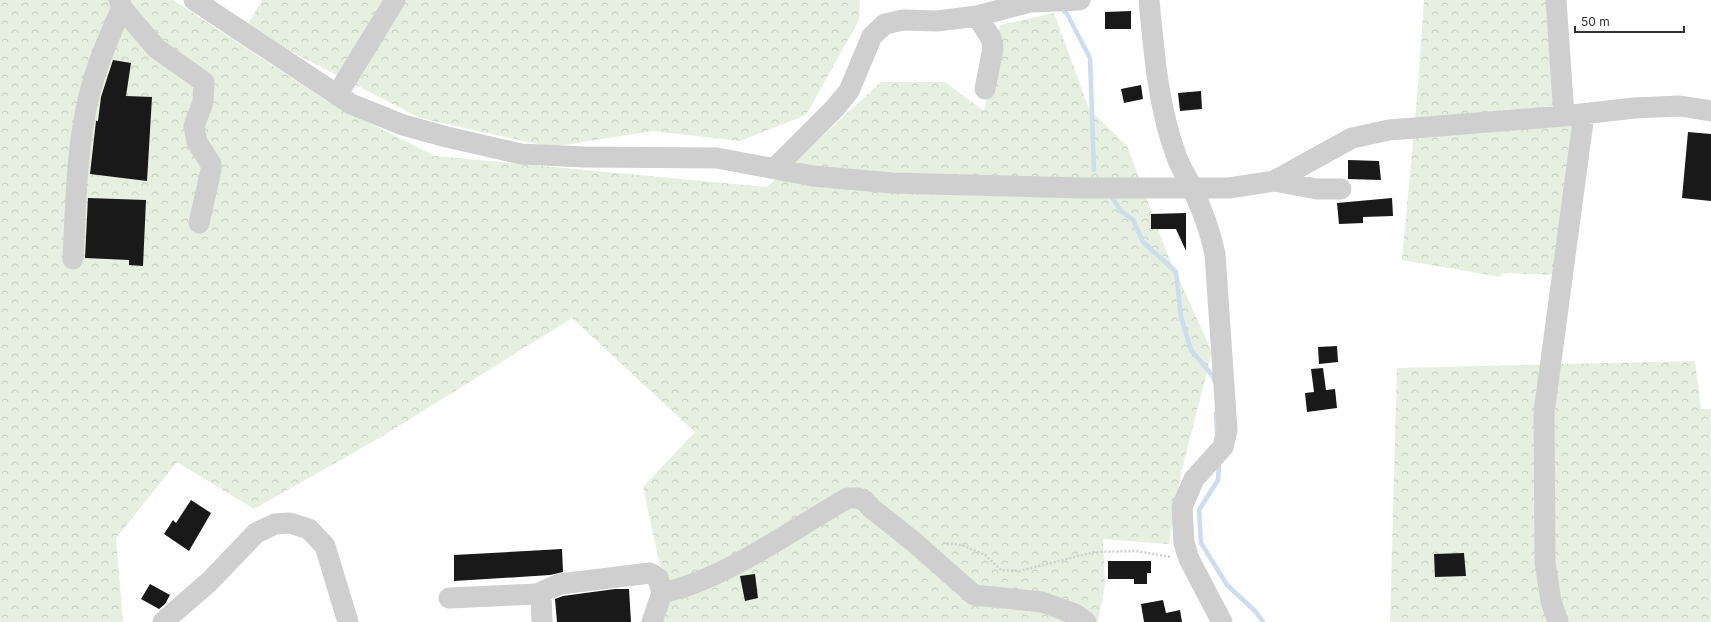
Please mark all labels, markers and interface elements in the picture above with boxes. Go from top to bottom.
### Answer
scale bar [1575,8,1684,34]
text: 50 m [1581,14,1610,29]

